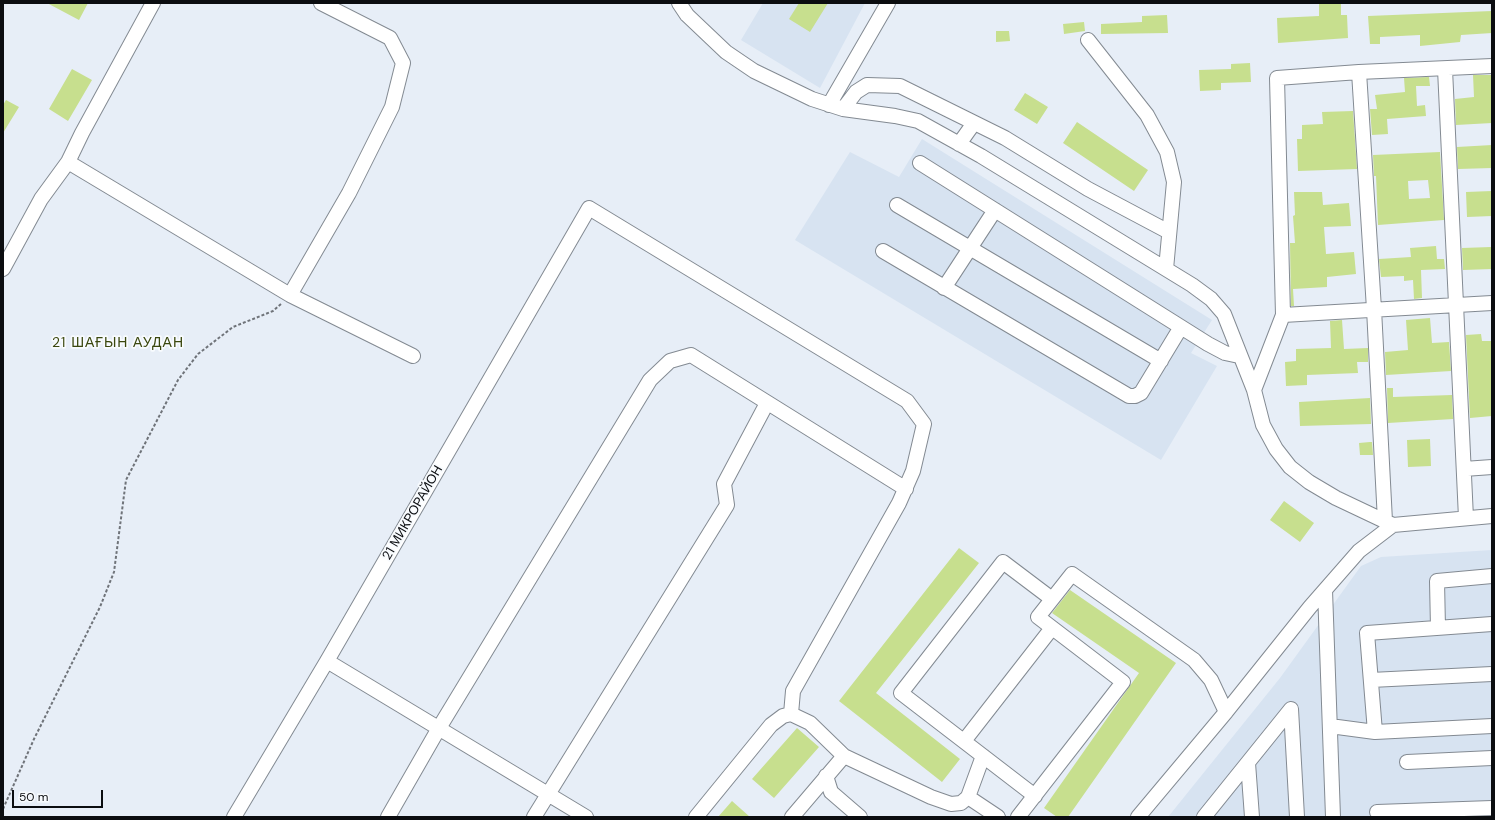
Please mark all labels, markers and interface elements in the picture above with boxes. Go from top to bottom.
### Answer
district label: 21 ШАҒЫН АУДАН [52,335,184,351]
street label: 21 МИКРОРАЙОН [380,463,446,563]
scale bar [14,782,105,808]
text: 50 m [19,789,48,805]

